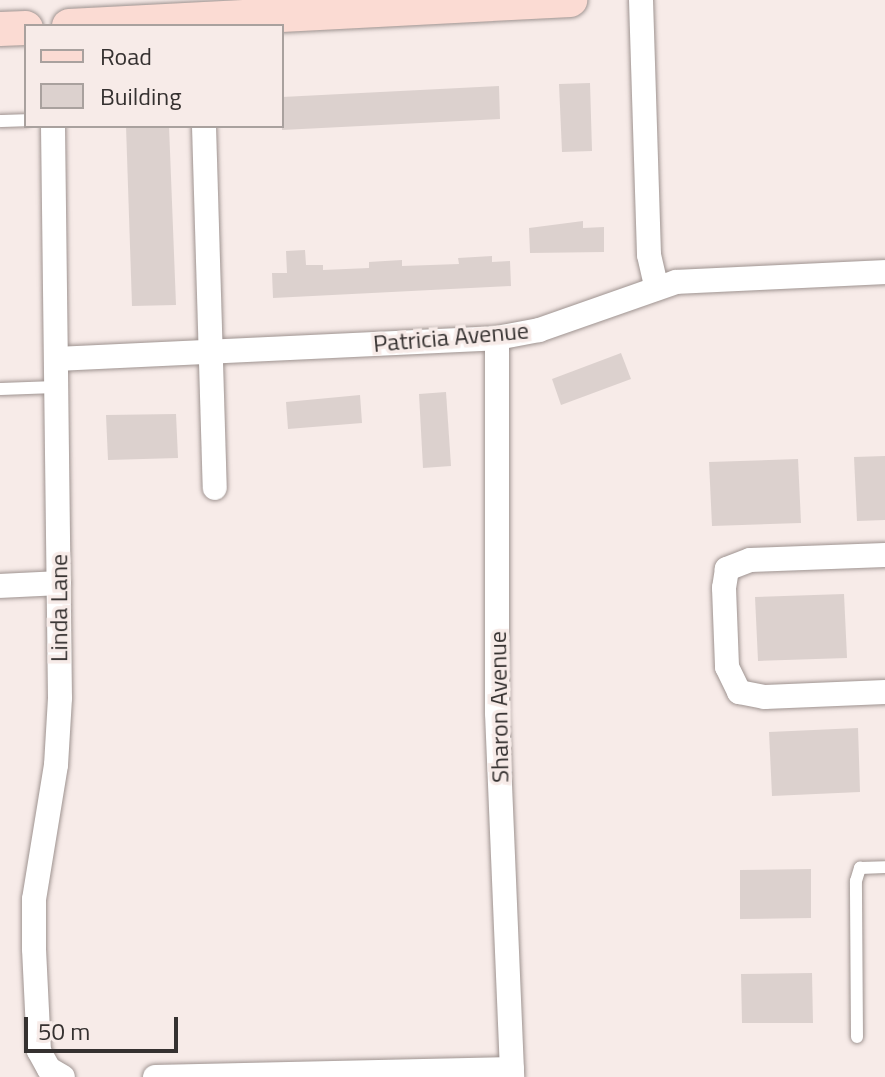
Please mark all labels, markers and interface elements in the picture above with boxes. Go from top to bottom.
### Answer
legend [24,24,284,128]
text: Road [100,38,152,74]
text: Building [100,78,182,114]
street label: Patricia Avenue [372,316,530,358]
street label: Linda Lane [45,554,73,662]
street label: Sharon Avenue [483,631,515,783]
scale bar [28,1001,182,1051]
text: 50 m [38,1013,90,1049]

